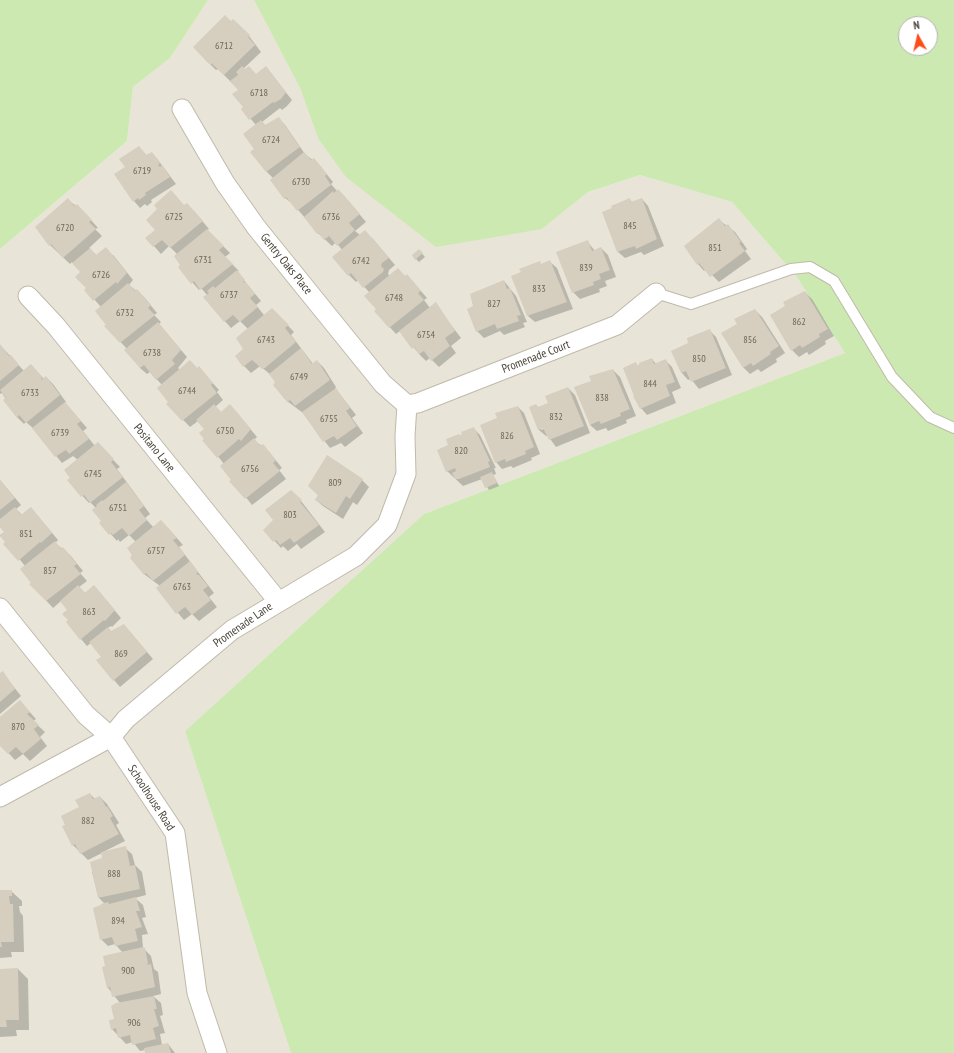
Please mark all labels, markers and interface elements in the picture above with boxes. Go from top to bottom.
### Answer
north arrow [898,16,938,56]
text: N [913,18,920,32]
house number: 6712 [215,40,233,52]
house number: 6718 [250,87,268,99]
house number: 6724 [262,134,280,146]
house number: 6719 [133,165,151,177]
house number: 6730 [292,176,310,188]
house number: 6725 [165,211,183,223]
house number: 6736 [322,211,340,223]
house number: 845 [623,220,637,232]
house number: 6720 [56,222,74,234]
street label: Gentry Oaks Place [257,231,315,297]
house number: 851 [708,242,722,254]
house number: 6731 [194,254,212,266]
house number: 6742 [352,255,370,267]
house number: 839 [579,262,593,274]
house number: 6726 [92,269,110,281]
house number: 833 [532,283,546,295]
house number: 6737 [220,289,238,301]
house number: 6748 [385,292,403,304]
house number: 827 [487,298,501,310]
house number: 6732 [116,307,134,319]
house number: 862 [792,316,806,328]
house number: 6754 [417,329,435,341]
house number: 6743 [257,334,275,346]
house number: 856 [743,334,757,346]
street label: Promenade Court [500,337,572,377]
house number: 6738 [143,347,161,359]
house number: 850 [692,353,706,365]
house number: 6749 [290,371,308,383]
house number: 844 [643,378,657,390]
house number: 6744 [178,385,196,397]
house number: 6733 [21,387,39,399]
house number: 838 [595,392,609,404]
house number: 832 [549,411,563,423]
house number: 6755 [320,413,338,425]
street label: Positano Lane [130,421,178,475]
house number: 6750 [216,425,234,437]
house number: 6739 [51,427,69,439]
house number: 826 [500,430,514,442]
house number: 820 [454,445,468,457]
house number: 6756 [241,463,259,475]
house number: 6745 [84,468,102,480]
house number: 809 [328,477,342,489]
house number: 6751 [109,502,127,514]
house number: 803 [283,509,297,521]
house number: 851 [19,528,33,540]
house number: 6757 [147,545,165,557]
house number: 857 [43,565,57,577]
house number: 6763 [173,581,191,593]
street label: Promenade Lane [211,599,275,651]
house number: 863 [82,606,96,618]
house number: 869 [114,648,128,660]
house number: 870 [11,721,25,733]
street label: Schoolhouse Road [124,762,178,834]
house number: 882 [81,815,95,827]
house number: 888 [107,868,121,880]
house number: 894 [111,915,125,927]
house number: 900 [121,965,135,977]
house number: 906 [127,1017,141,1029]

